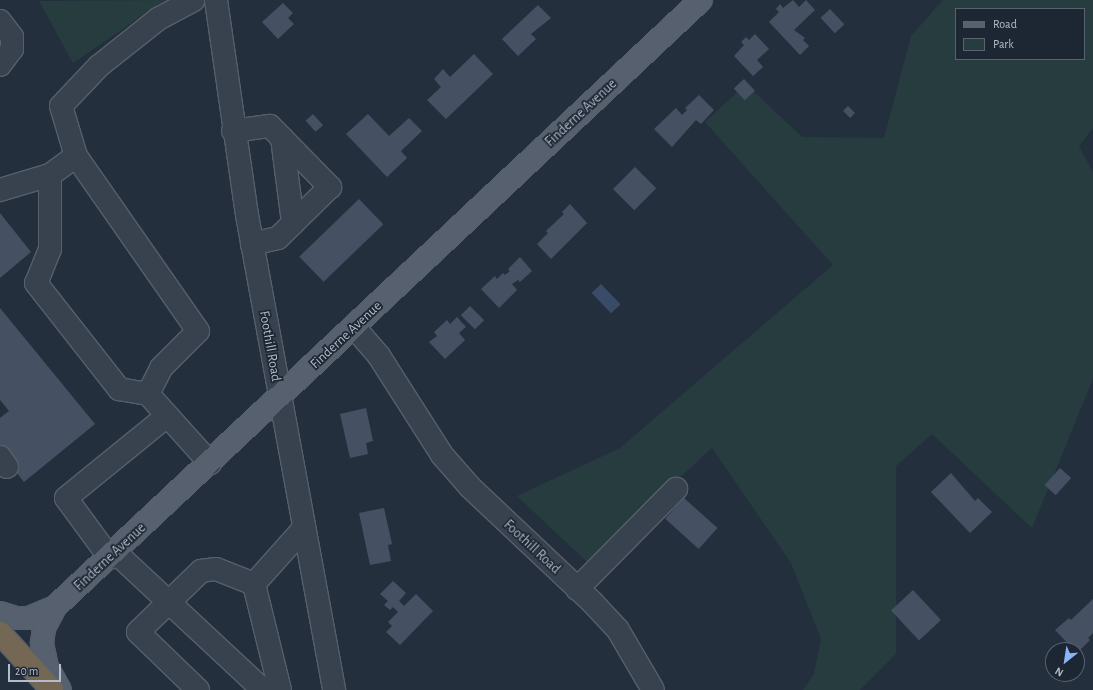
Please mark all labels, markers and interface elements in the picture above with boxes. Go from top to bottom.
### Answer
legend [955,8,1085,60]
text: Road [993,18,1017,30]
text: Park [993,38,1014,50]
street label: Finderne Avenue [542,76,620,150]
street label: Finderne Avenue [307,298,385,372]
street label: Foothill Road [256,309,284,383]
street label: Foothill Road [500,516,564,578]
street label: Finderne Avenue [71,520,149,594]
north arrow [1045,642,1085,682]
scale bar [10,656,63,682]
text: 20 m [15,665,38,677]
text: N [1053,665,1065,679]

